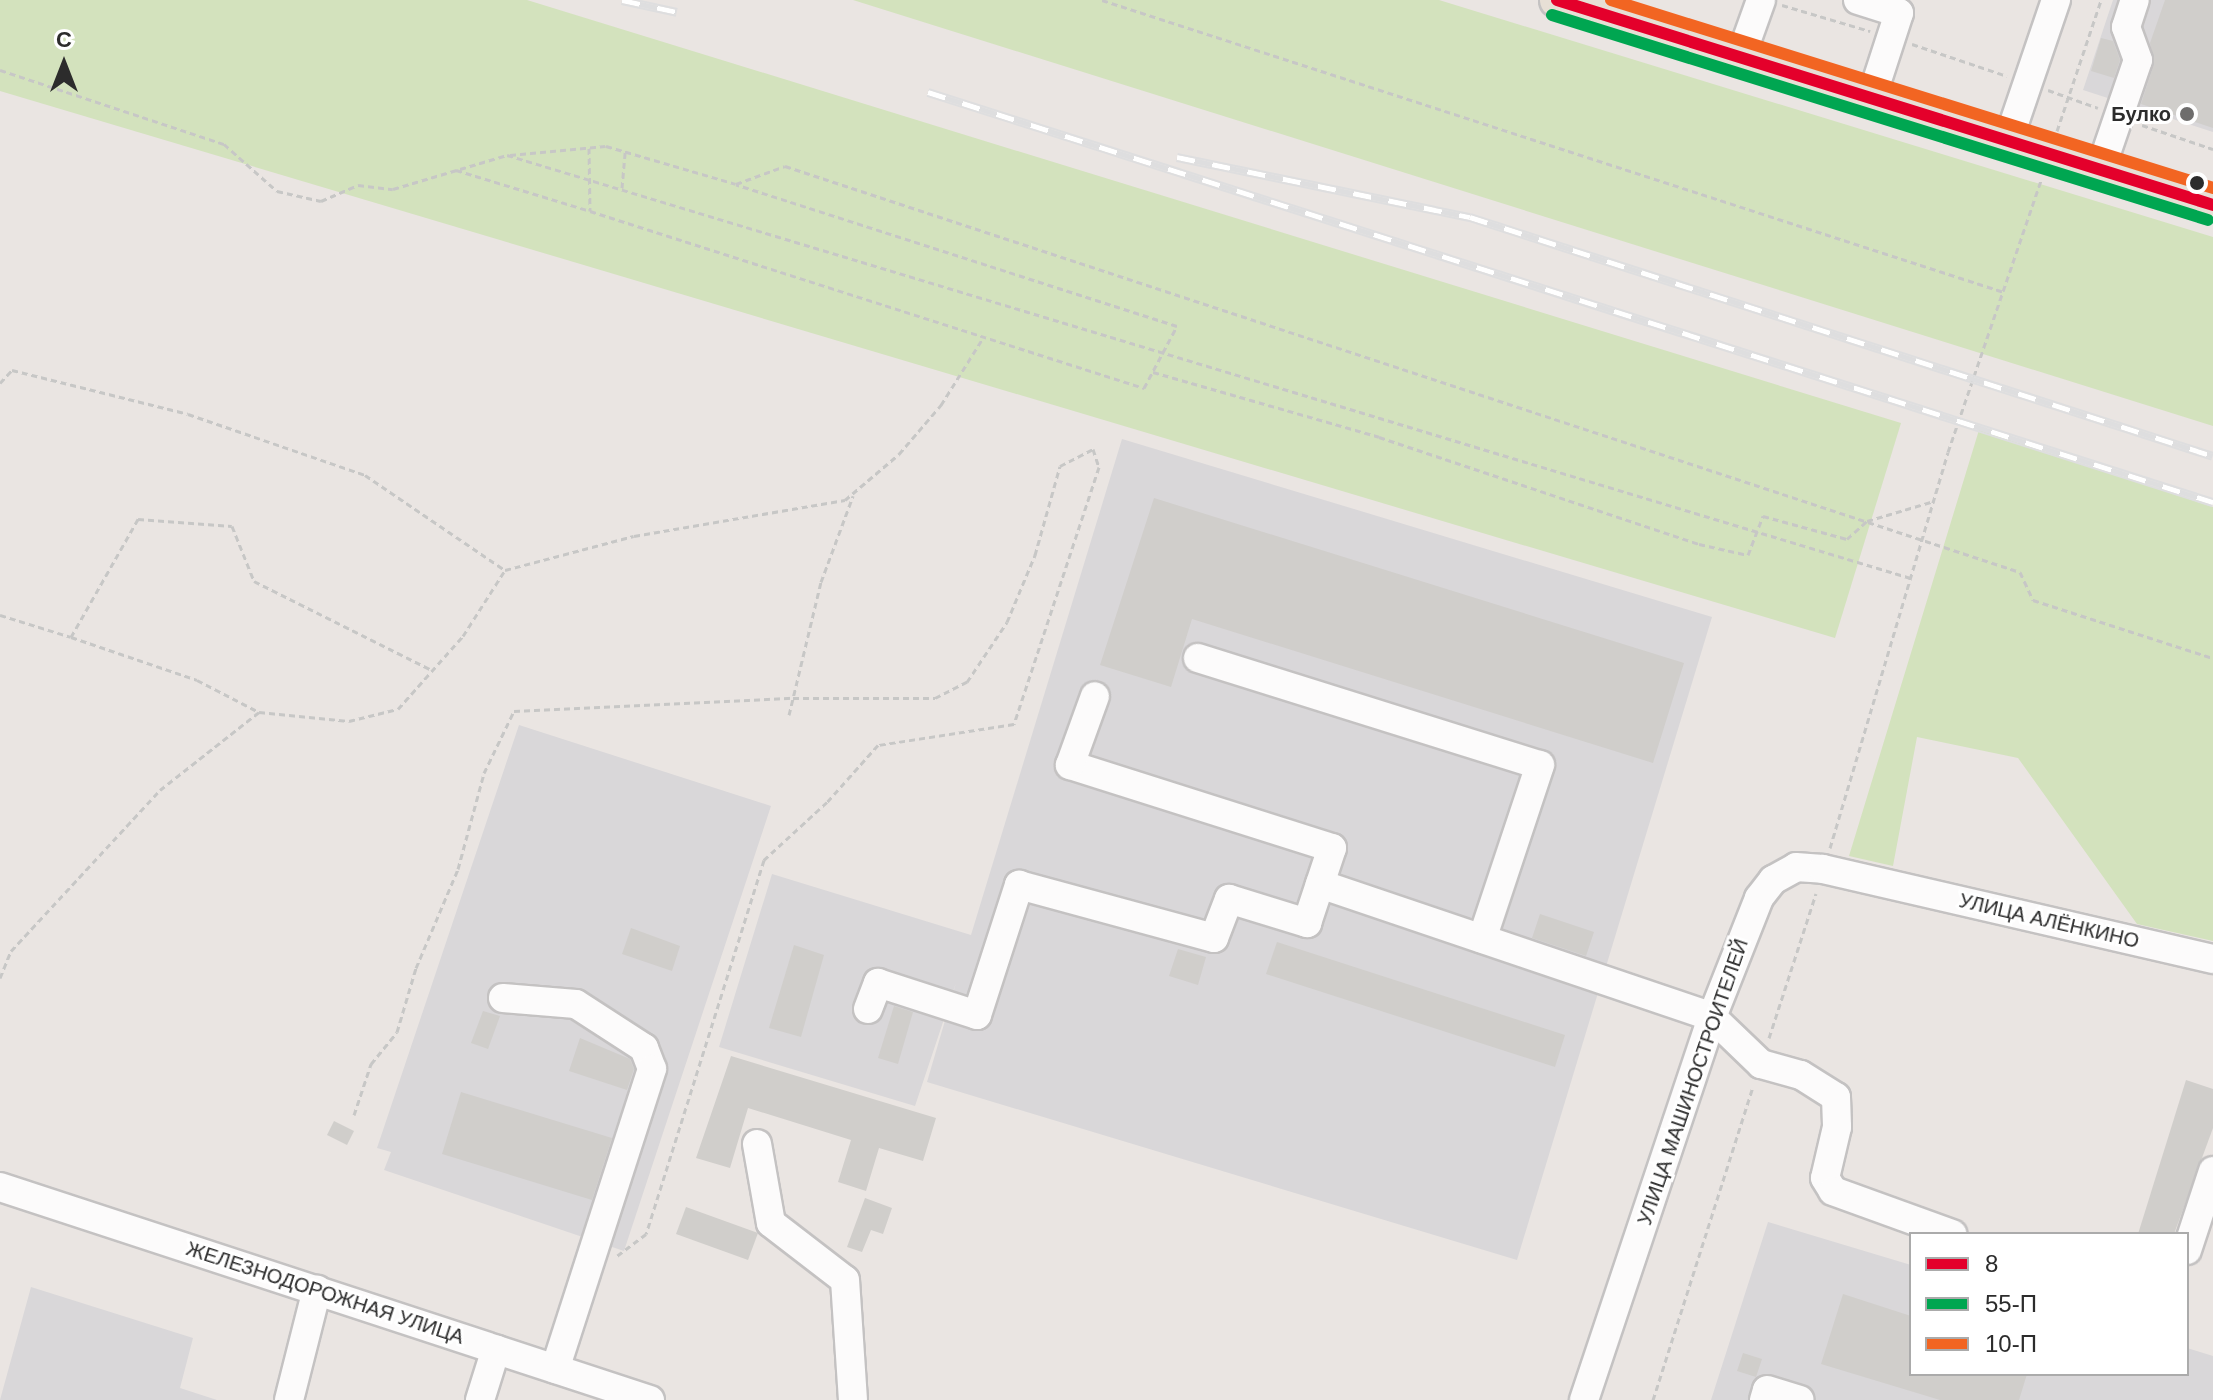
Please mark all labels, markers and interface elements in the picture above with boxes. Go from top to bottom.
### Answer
north arrow [24,24,104,104]
text: С [56,27,72,52]
place label: Булко [2111,102,2171,126]
marker: Булко [2178,105,2196,123]
unlabelled marker [2189,175,2205,191]
street label: УЛИЦА АЛЁНКИНО [1957,889,2141,953]
street label: УЛИЦА МАШИНОСТРОИТЕЛЕЙ [1633,936,1753,1228]
legend [1909,1232,2189,1376]
street label: ЖЕЛЕЗНОДОРОЖНАЯ УЛИЦА [183,1237,467,1349]
text: 8 [1985,1250,1998,1277]
text: 55-П [1985,1290,2037,1317]
text: 10-П [1985,1330,2037,1357]

